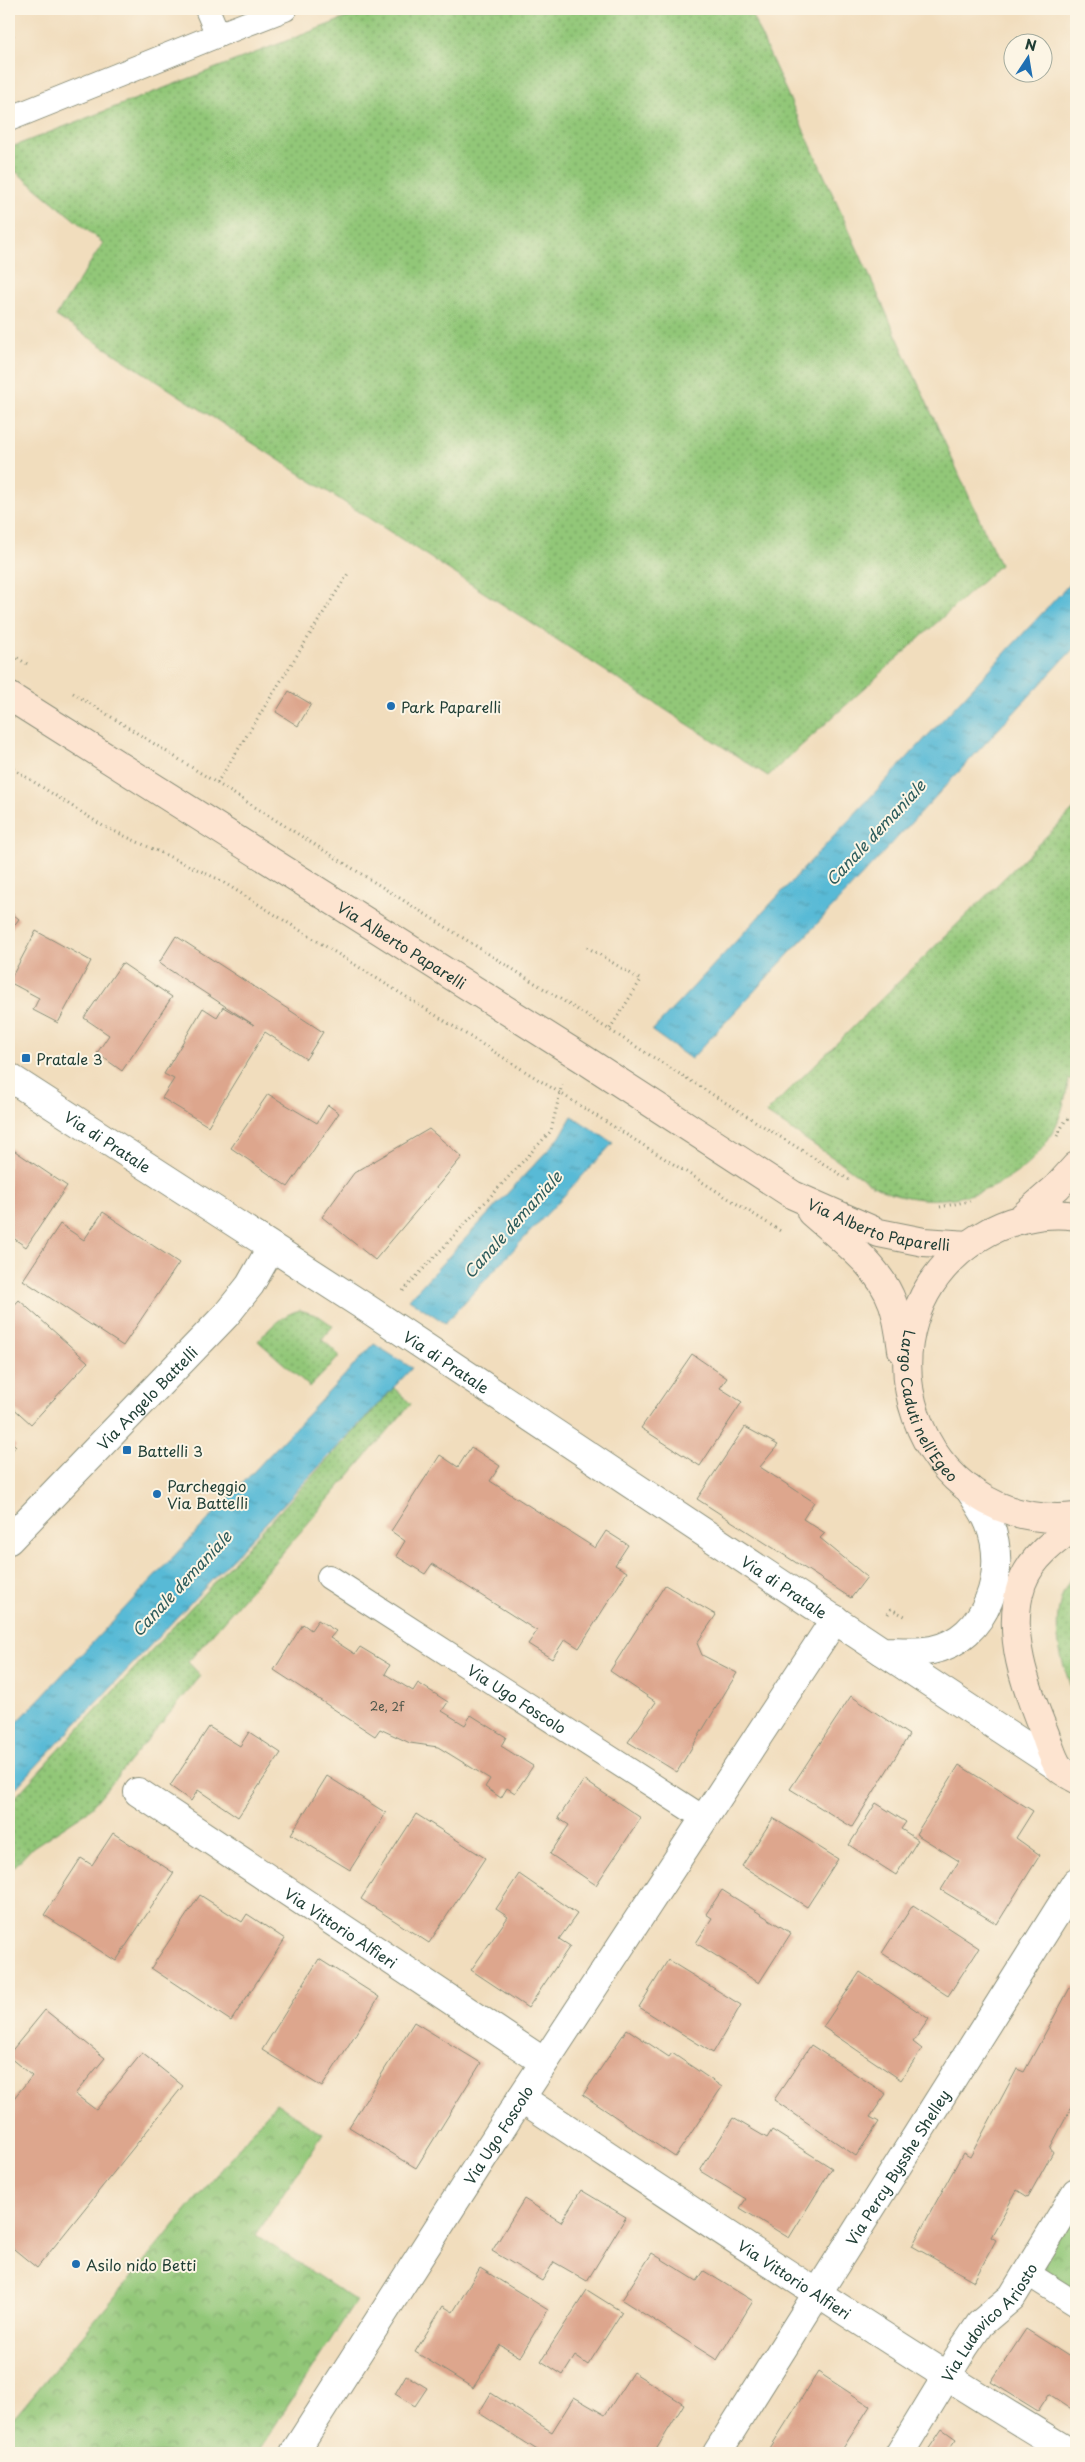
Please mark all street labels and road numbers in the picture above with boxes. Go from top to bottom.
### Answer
street label: Via Alberto Paparelli [333,895,471,994]
street label: Via di Pratale [60,1104,156,1178]
street label: Via Alberto Paparelli [804,1191,951,1255]
street label: Via di Pratale [399,1324,494,1398]
street label: Largo Caduti nell'Egeo [896,1328,964,1486]
street label: Via Angelo Battelli [91,1340,202,1455]
street label: Via di Pratale [737,1549,832,1623]
street label: Via Ugo Foscolo [463,1658,571,1739]
street label: Via Vittorio Alfieri [280,1881,402,1973]
street label: Via Ugo Foscolo [457,2080,538,2189]
street label: Via Percy Bysshe Shelley [839,2084,955,2249]
street label: Via Vittorio Alfieri [734,2233,856,2324]
street label: Via Ludovico Ariosto [935,2258,1042,2386]

